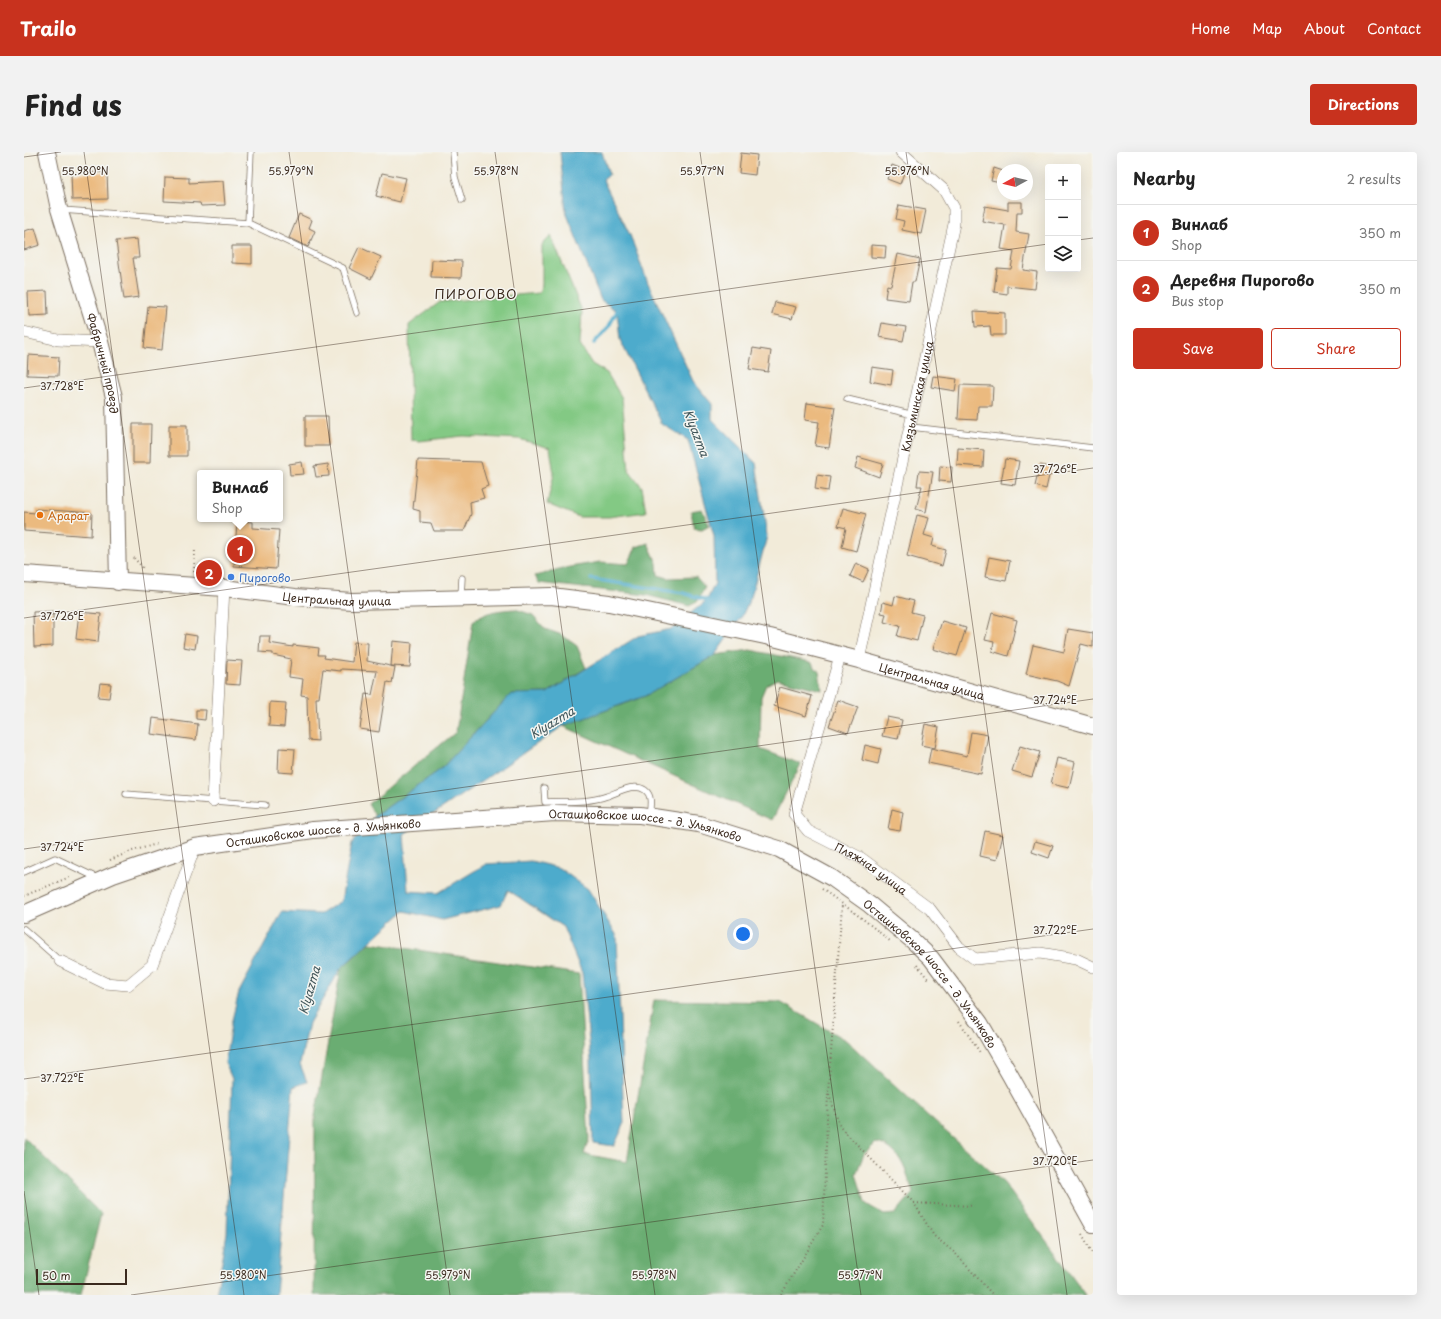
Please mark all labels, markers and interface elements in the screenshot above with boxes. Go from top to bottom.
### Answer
text: Trailo [20,14,76,42]
text: Home [1191,18,1230,39]
text: Map [1252,18,1282,39]
text: About [1304,18,1345,39]
text: Contact [1367,18,1421,39]
text: Find us [24,83,122,126]
button: Directions [1310,84,1417,125]
text: 55.980°N [61,163,109,178]
text: 55.979°N [268,163,314,178]
text: 55.978°N [474,163,519,178]
text: 55.977°N [680,163,724,178]
text: 55.976°N [885,163,930,178]
north arrow [997,164,1033,200]
map controls [1045,164,1081,272]
button: + [1045,164,1081,200]
text: Nearby [1133,165,1195,191]
text: 2 results [1347,169,1401,188]
button: − [1045,200,1081,236]
text: Винлаб [1171,212,1228,235]
text: 1 [1143,223,1149,242]
text: 350 m [1359,223,1401,242]
text: Shop [1171,235,1202,254]
button: layers [1045,236,1081,272]
text: Деревня Пирогово [1171,268,1314,291]
text: 2 [1141,279,1151,298]
text: 350 m [1359,279,1401,298]
district label: ПИРОГОВО [434,284,518,303]
text: Bus stop [1171,291,1224,310]
street label: Фабричный проезд [83,311,123,414]
button: Save [1133,328,1263,369]
button: Share [1271,328,1401,369]
street label: Клязьминская улица [896,339,937,453]
text: 37.728°E [40,378,84,393]
water label: Klyazma [680,407,714,460]
text: 37.726°E [1033,461,1077,476]
popup [197,470,283,522]
text: Винлаб [212,475,269,498]
text: Shop [212,498,243,517]
place label: Арарат [48,507,89,524]
marker: Арарат [35,510,45,520]
pin: 1 [227,535,253,565]
pin: 2 [196,558,222,588]
place label: Пирогово [239,569,290,586]
marker: Пирогово [226,572,236,582]
street label: Центральная улица [282,587,391,610]
text: 37.726°E [40,608,84,623]
street label: Центральная улица [877,658,987,704]
text: 37.724°E [1033,692,1077,707]
water label: Klyazma [526,701,578,742]
street label: Осташковское шоссе - д. Ульянково [548,804,744,845]
street label: Осташковское шоссе - д. Ульянково [225,814,421,851]
street label: Пляжная улица [832,838,911,898]
text: 37.724°E [40,839,84,854]
street label: Осташковское шоссе - д. Ульянково [860,894,1001,1051]
text: 37.722°E [1033,922,1077,937]
your location [733,924,753,944]
water label: Klyazma [294,963,325,1016]
text: 37.722°E [40,1070,84,1085]
text: 37.720°E [1033,1153,1077,1168]
scale bar [36,1267,127,1286]
text: 50 m [42,1267,71,1284]
text: 55.980°N [219,1267,267,1282]
text: 55.979°N [425,1267,471,1282]
text: 55.978°N [632,1267,677,1282]
text: 55.977°N [838,1267,882,1282]

